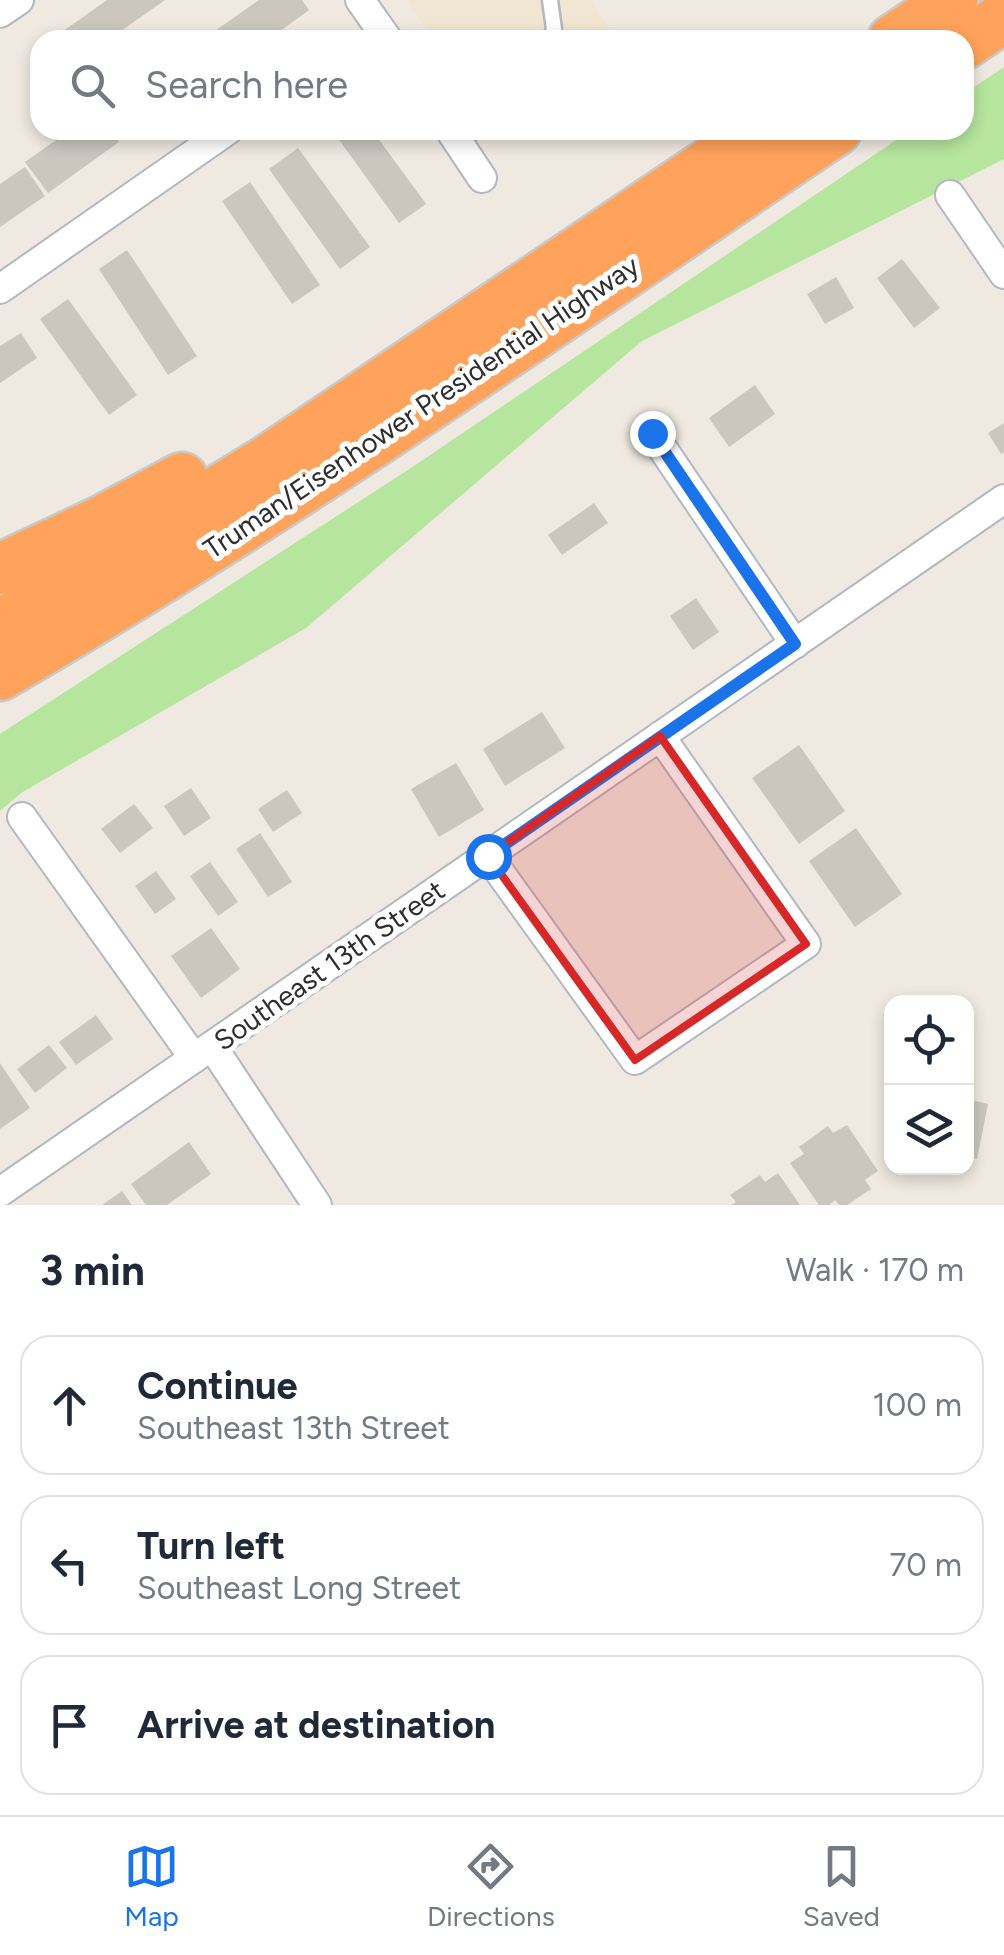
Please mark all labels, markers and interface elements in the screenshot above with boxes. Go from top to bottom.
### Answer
search box [30,30,974,140]
icon: search [65,58,120,113]
text: Search here [145,62,348,108]
street label: Truman/Eisenhower Presidential Highway [197,248,645,566]
route end [630,411,676,457]
route start [466,834,512,880]
street label: Southeast 13th Street [207,873,451,1057]
map controls [884,995,974,1175]
button: locate [884,995,974,1085]
button: layers [884,1085,974,1175]
text: 3 min [40,1245,145,1296]
text: Walk · 170 m [786,1251,964,1289]
text: Continue [137,1363,298,1409]
icon: ahead [42,1378,97,1433]
text: 100 m [873,1386,962,1424]
text: Southeast 13th Street [137,1409,450,1447]
text: Turn left [137,1523,285,1569]
icon: left [42,1538,97,1593]
text: 70 m [889,1546,962,1584]
text: Southeast Long Street [137,1569,461,1607]
icon: arrive [42,1698,97,1753]
text: Arrive at destination [137,1702,495,1748]
tab: Map [124,1839,179,1933]
tab: Directions [427,1839,555,1933]
tab: Saved [803,1839,880,1933]

